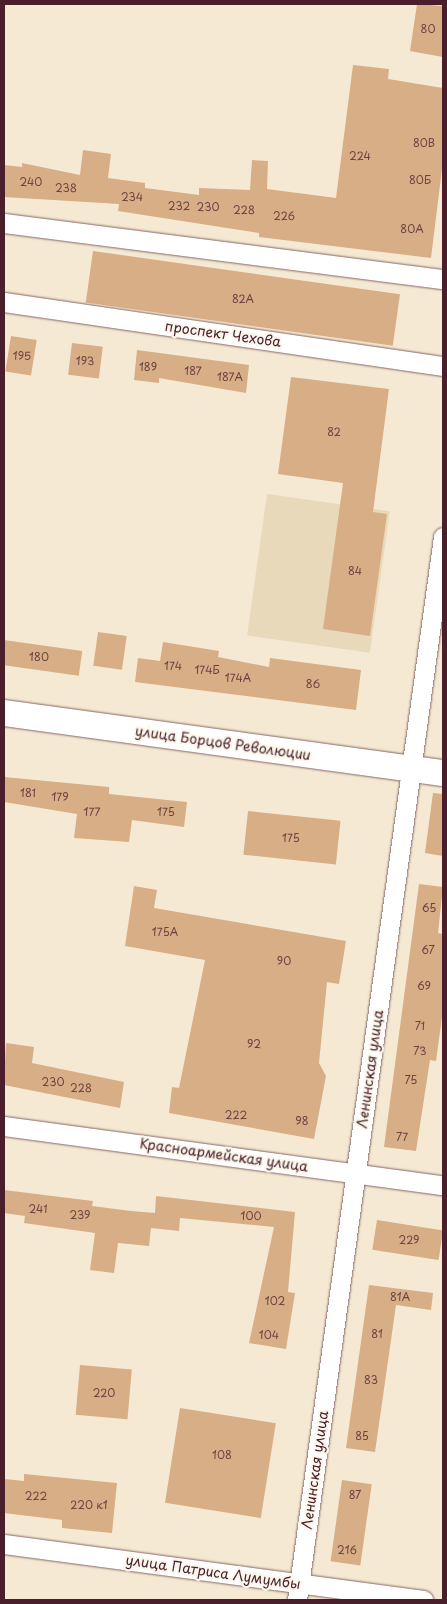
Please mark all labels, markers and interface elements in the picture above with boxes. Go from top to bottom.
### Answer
house number: 80 [421,22,435,36]
house number: 80В [413,136,435,150]
house number: 224 [349,149,371,163]
house number: 80Б [409,173,431,187]
house number: 240 [20,175,42,189]
house number: 238 [55,181,77,195]
house number: 234 [121,190,143,204]
house number: 232 [168,199,190,213]
house number: 230 [197,200,219,214]
house number: 228 [233,203,255,217]
house number: 226 [273,209,295,223]
house number: 80А [400,222,424,236]
house number: 82А [232,292,254,306]
street label: проспект Чехова [164,317,282,351]
house number: 195 [13,349,31,363]
house number: 193 [76,354,94,368]
house number: 189 [139,360,157,374]
house number: 187 [184,364,202,378]
house number: 187А [217,370,243,384]
house number: 82 [327,425,341,439]
house number: 84 [348,564,362,578]
house number: 180 [29,650,49,664]
house number: 174 [164,659,182,673]
house number: 174Б [194,663,220,677]
house number: 174А [225,671,251,685]
house number: 86 [306,677,320,691]
street label: улица Борцов Революции [134,722,312,764]
house number: 181 [20,786,36,800]
house number: 179 [51,790,69,804]
house number: 177 [84,805,100,819]
house number: 175 [157,805,175,819]
house number: 175 [282,831,300,845]
house number: 65 [422,901,436,915]
house number: 175А [152,925,178,939]
house number: 67 [421,943,435,957]
house number: 90 [277,954,291,968]
house number: 69 [417,979,431,993]
street label: Ленинская улица [353,1008,387,1130]
house number: 71 [415,1019,425,1033]
house number: 92 [247,1037,261,1051]
house number: 73 [413,1044,427,1058]
house number: 75 [405,1073,417,1087]
house number: 230 [42,1075,64,1089]
house number: 228 [70,1081,92,1095]
house number: 222 [225,1108,247,1122]
house number: 98 [295,1114,309,1128]
house number: 77 [396,1130,408,1144]
street label: Красноармейская улица [138,1135,310,1175]
house number: 241 [28,1202,48,1216]
house number: 239 [69,1208,91,1222]
house number: 100 [240,1209,262,1223]
house number: 229 [398,1233,420,1247]
house number: 81А [390,1290,410,1304]
house number: 102 [265,1294,285,1308]
house number: 81 [371,1327,383,1341]
house number: 104 [259,1328,279,1342]
house number: 83 [364,1373,378,1387]
house number: 220 [93,1386,115,1400]
street label: Ленинская улица [298,1409,332,1531]
house number: 85 [355,1429,369,1443]
house number: 108 [212,1448,232,1462]
house number: 87 [349,1488,361,1502]
house number: 222 [25,1489,47,1503]
house number: 220 к1 [70,1498,108,1512]
house number: 216 [337,1543,357,1557]
street label: улица Патриса Лумумбы [124,1551,302,1593]

